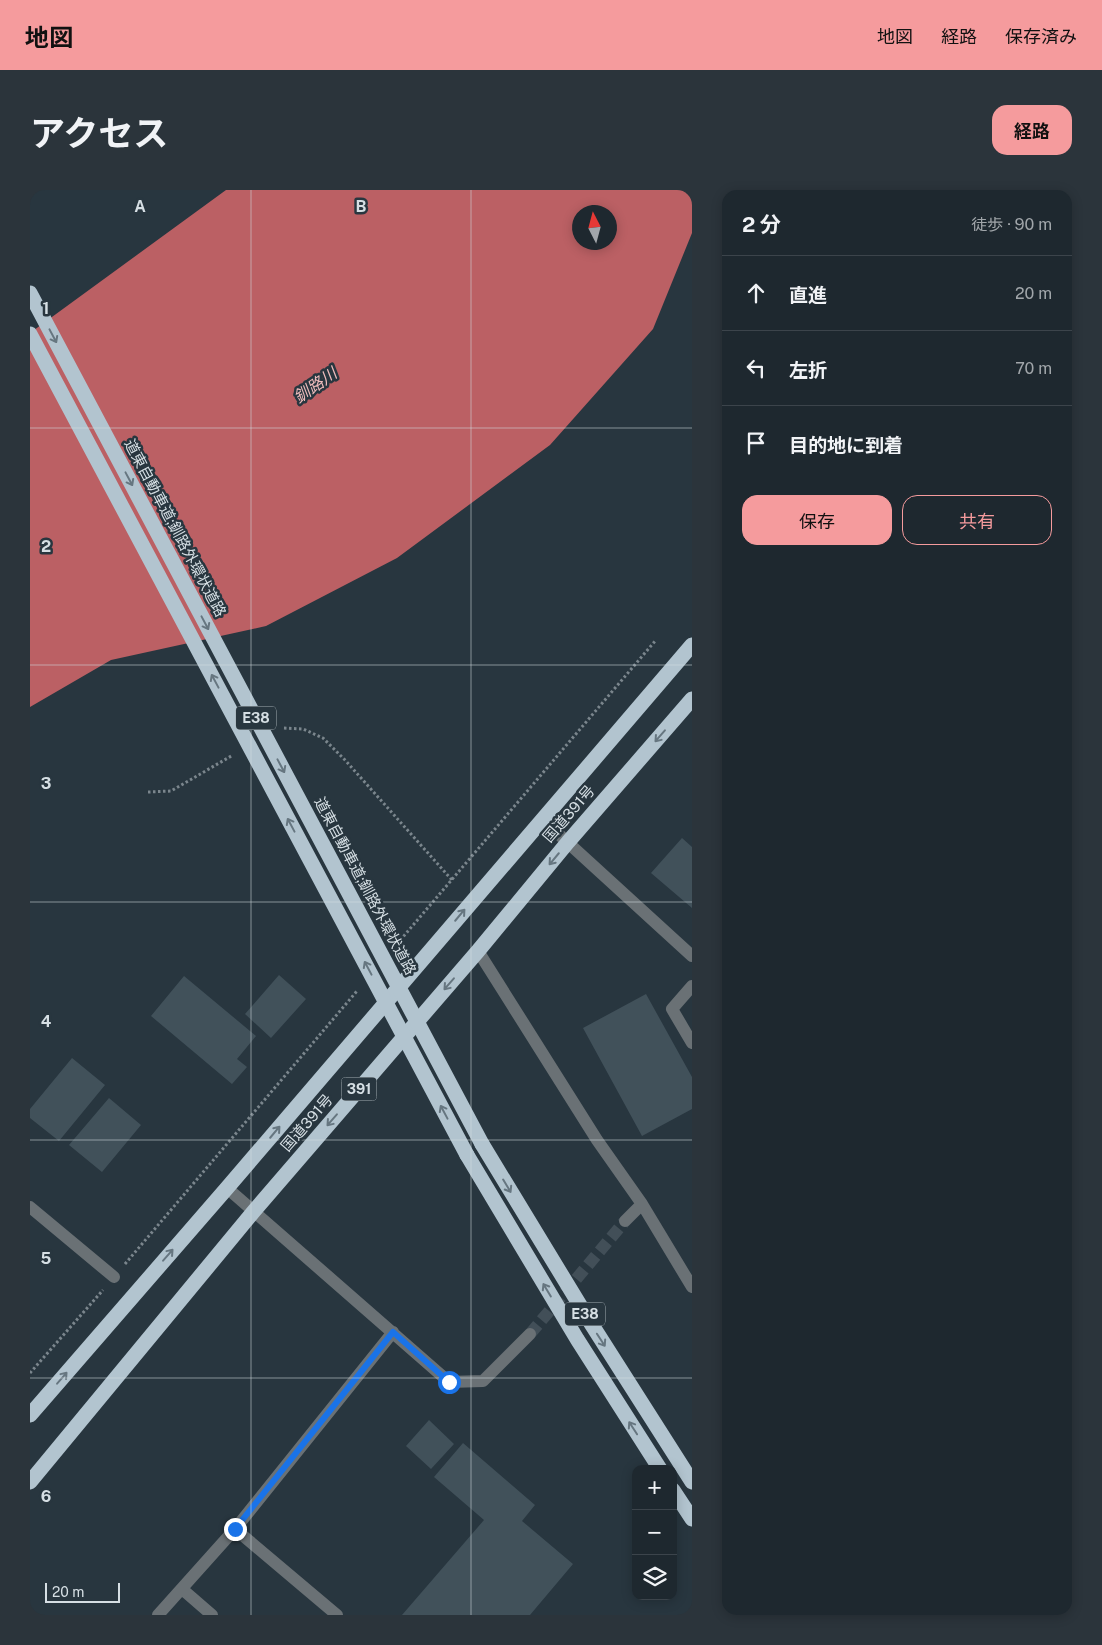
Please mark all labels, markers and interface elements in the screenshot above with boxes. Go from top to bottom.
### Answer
text: 地図 [25,23,73,51]
text: 地図 [877,26,913,47]
text: 経路 [941,26,977,47]
text: 保存済み [1005,26,1077,47]
button: 経路 [992,105,1072,155]
text: アクセス [30,113,168,154]
text: A [134,197,146,216]
text: B [356,197,367,216]
north arrow [572,205,617,250]
text: 2 分 [742,212,781,237]
text: 徒歩 · 90 m [971,215,1052,234]
icon: ahead [742,279,770,307]
text: 直進 [789,284,827,306]
text: 20 m [1015,284,1052,303]
text: 1 [43,299,49,318]
one-way arrow [49,328,58,343]
icon: left [742,354,770,382]
text: 左折 [789,359,827,381]
text: 70 m [1015,359,1052,378]
water label: 釧路川 [290,363,342,407]
icon: arrive [742,429,770,457]
text: 目的地に到着 [789,434,903,456]
street label: 道東自動車道;釧路外環状道路 [121,436,230,619]
one-way arrow [124,472,134,487]
button: 保存 [742,495,892,545]
button: 共有 [902,495,1052,545]
text: 2 [41,537,51,556]
one-way arrow [201,615,210,630]
one-way arrow [210,674,220,689]
road number: E38 [236,706,276,730]
one-way arrow [654,730,666,743]
one-way arrow [277,759,287,773]
text: 3 [41,774,51,793]
street label: 国道391号 [539,782,598,846]
street label: 道東自動車道;釧路外環状道路 [311,794,420,977]
one-way arrow [286,818,295,833]
one-way arrow [548,852,559,865]
one-way arrow [454,909,465,922]
one-way arrow [362,962,372,976]
one-way arrow [444,977,455,990]
text: 4 [41,1012,52,1031]
road number: 391 [342,1078,376,1101]
street label: 国道391号 [277,1091,336,1155]
one-way arrow [439,1105,448,1120]
one-way arrow [326,1114,338,1127]
one-way arrow [269,1126,280,1139]
one-way arrow [503,1178,513,1192]
text: 5 [41,1249,52,1268]
one-way arrow [163,1249,174,1262]
one-way arrow [542,1283,552,1297]
road number: E38 [565,1302,605,1326]
one-way arrow [596,1332,606,1346]
route start [438,1371,461,1394]
one-way arrow [56,1372,67,1385]
one-way arrow [628,1421,638,1435]
map controls [632,1465,677,1600]
button: + [632,1465,677,1510]
text: 6 [41,1487,51,1506]
button: − [632,1510,677,1555]
route end [224,1518,247,1541]
button: layers [632,1555,677,1600]
scale bar [45,1580,120,1603]
text: 20 m [52,1584,84,1600]

